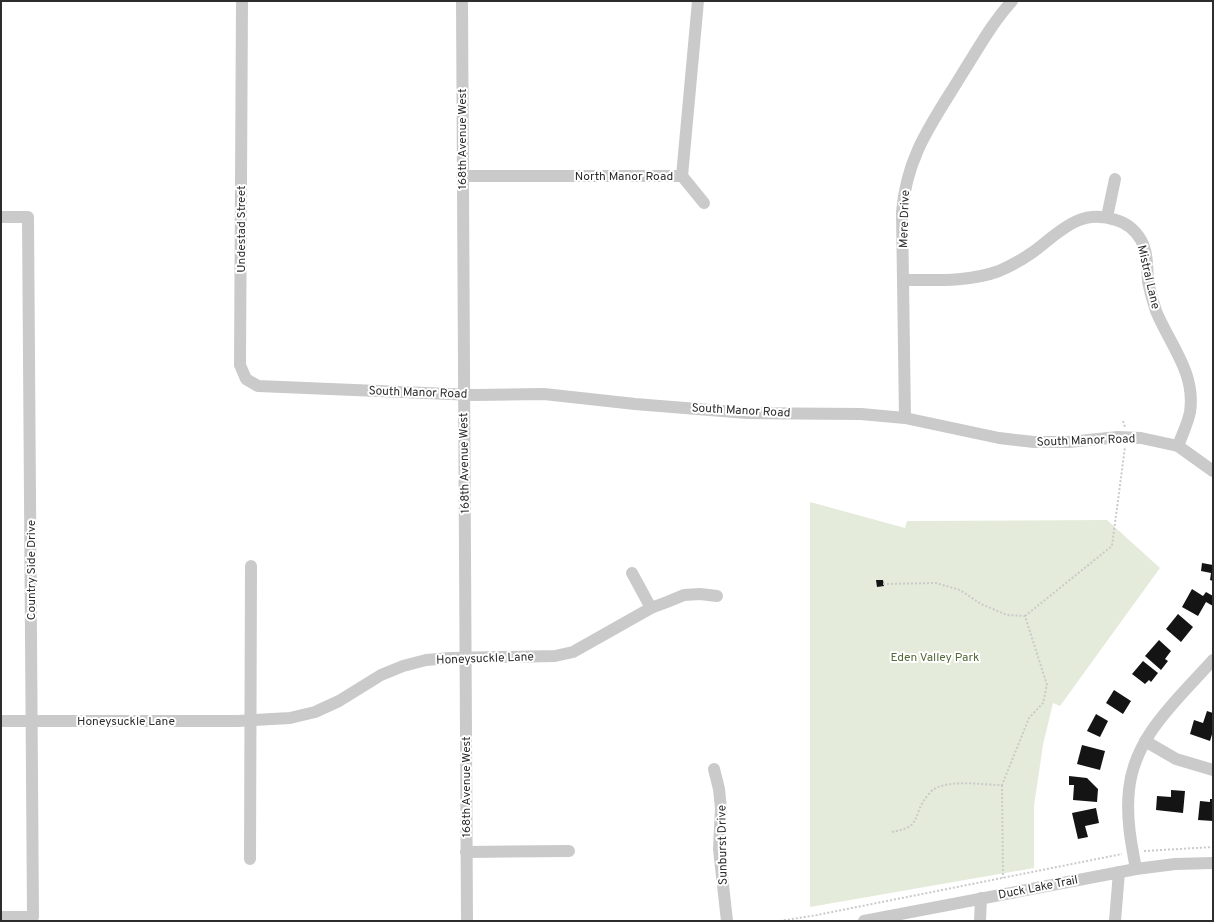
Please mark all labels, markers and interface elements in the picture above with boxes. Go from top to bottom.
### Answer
street label: 168th Avenue West [455,88,471,190]
street label: North Manor Road [575,169,673,185]
street label: Undestad Street [234,185,250,273]
street label: Mere Drive [896,190,914,248]
street label: Mistral Lane [1133,243,1163,311]
street label: South Manor Road [368,383,468,403]
street label: South Manor Road [691,400,791,422]
street label: 168th Avenue West [456,412,474,514]
street label: South Manor Road [1036,431,1136,451]
street label: Country Side Drive [24,520,40,620]
street label: Honeysuckle Lane [436,649,534,669]
park label: Eden Valley Park [891,650,979,666]
street label: Honeysuckle Lane [77,714,175,730]
street label: 168th Avenue West [459,736,475,838]
street label: Sunburst Drive [714,805,732,885]
street label: Duck Lake Trail [997,872,1079,904]

